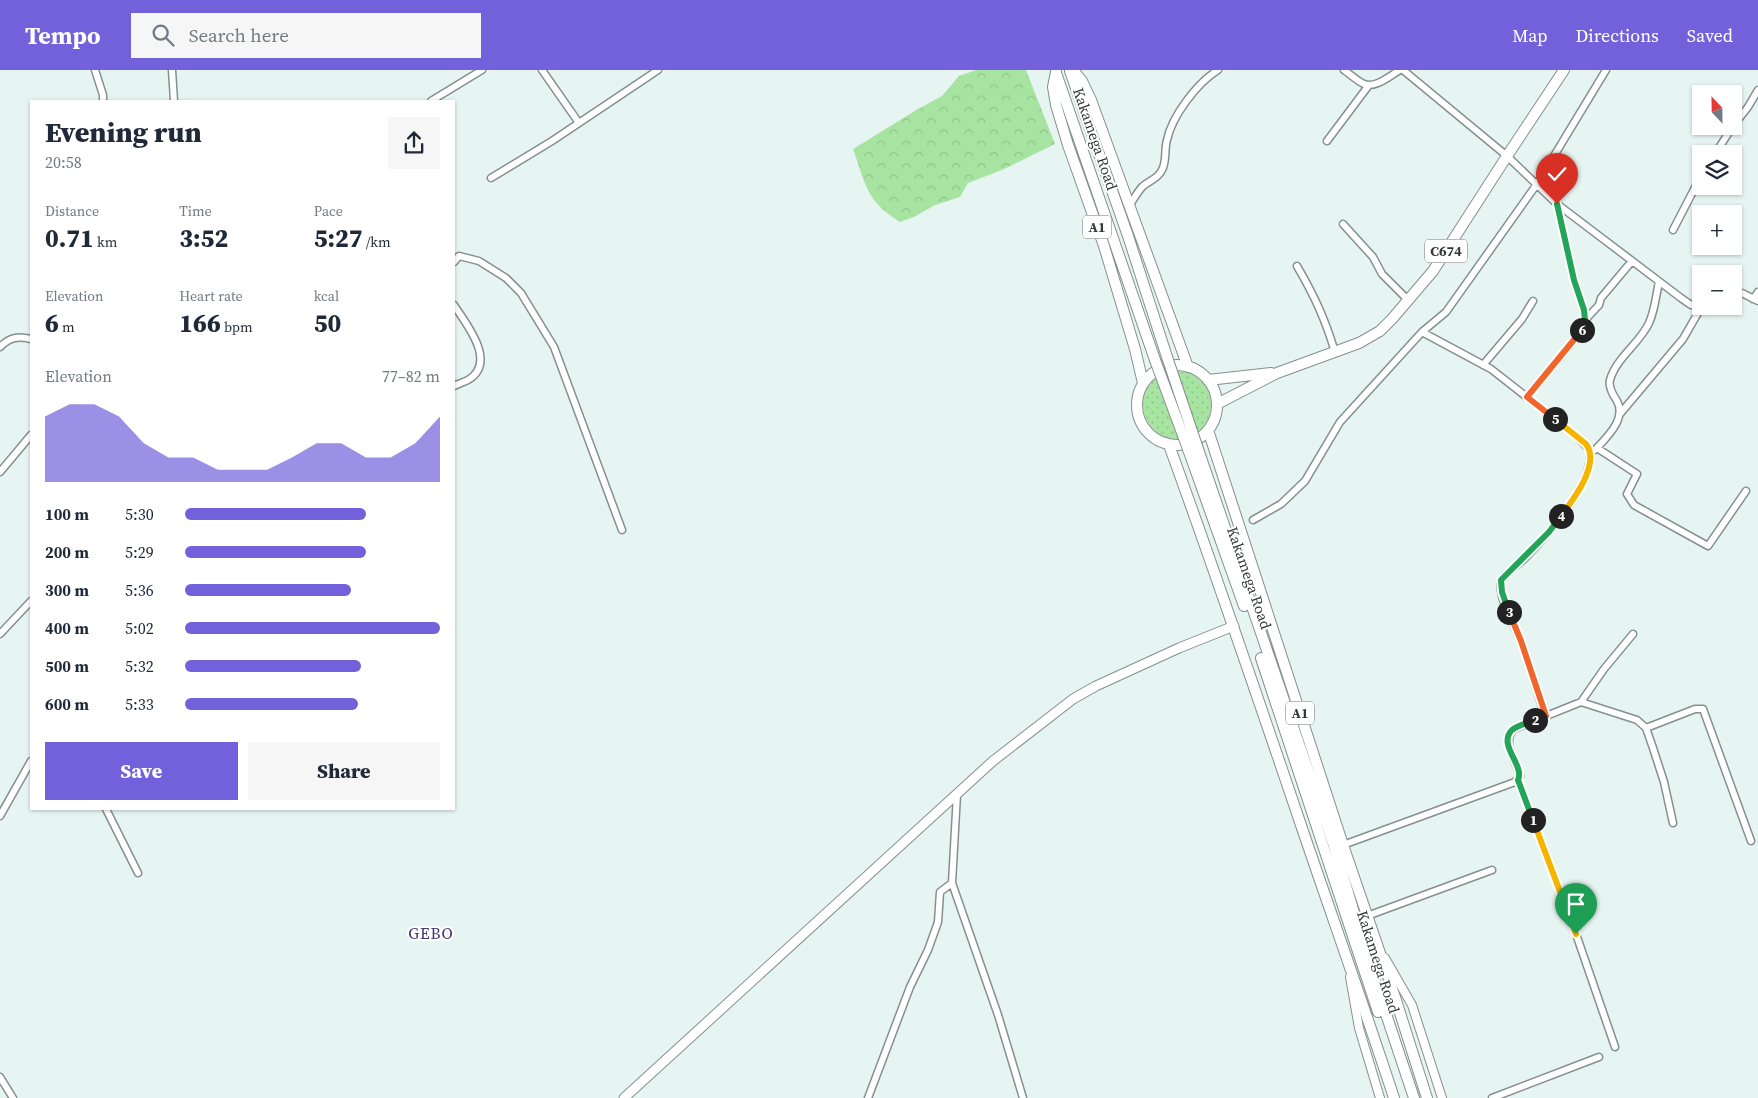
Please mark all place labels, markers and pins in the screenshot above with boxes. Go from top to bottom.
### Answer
pin [1536,153,1578,204]
pin: 6 [1570,318,1594,342]
pin: 5 [1542,406,1568,432]
pin: 4 [1548,504,1574,528]
pin: 3 [1496,600,1522,624]
pin: 2 [1522,708,1548,732]
pin: 1 [1520,808,1546,832]
pin [1555,883,1597,934]

